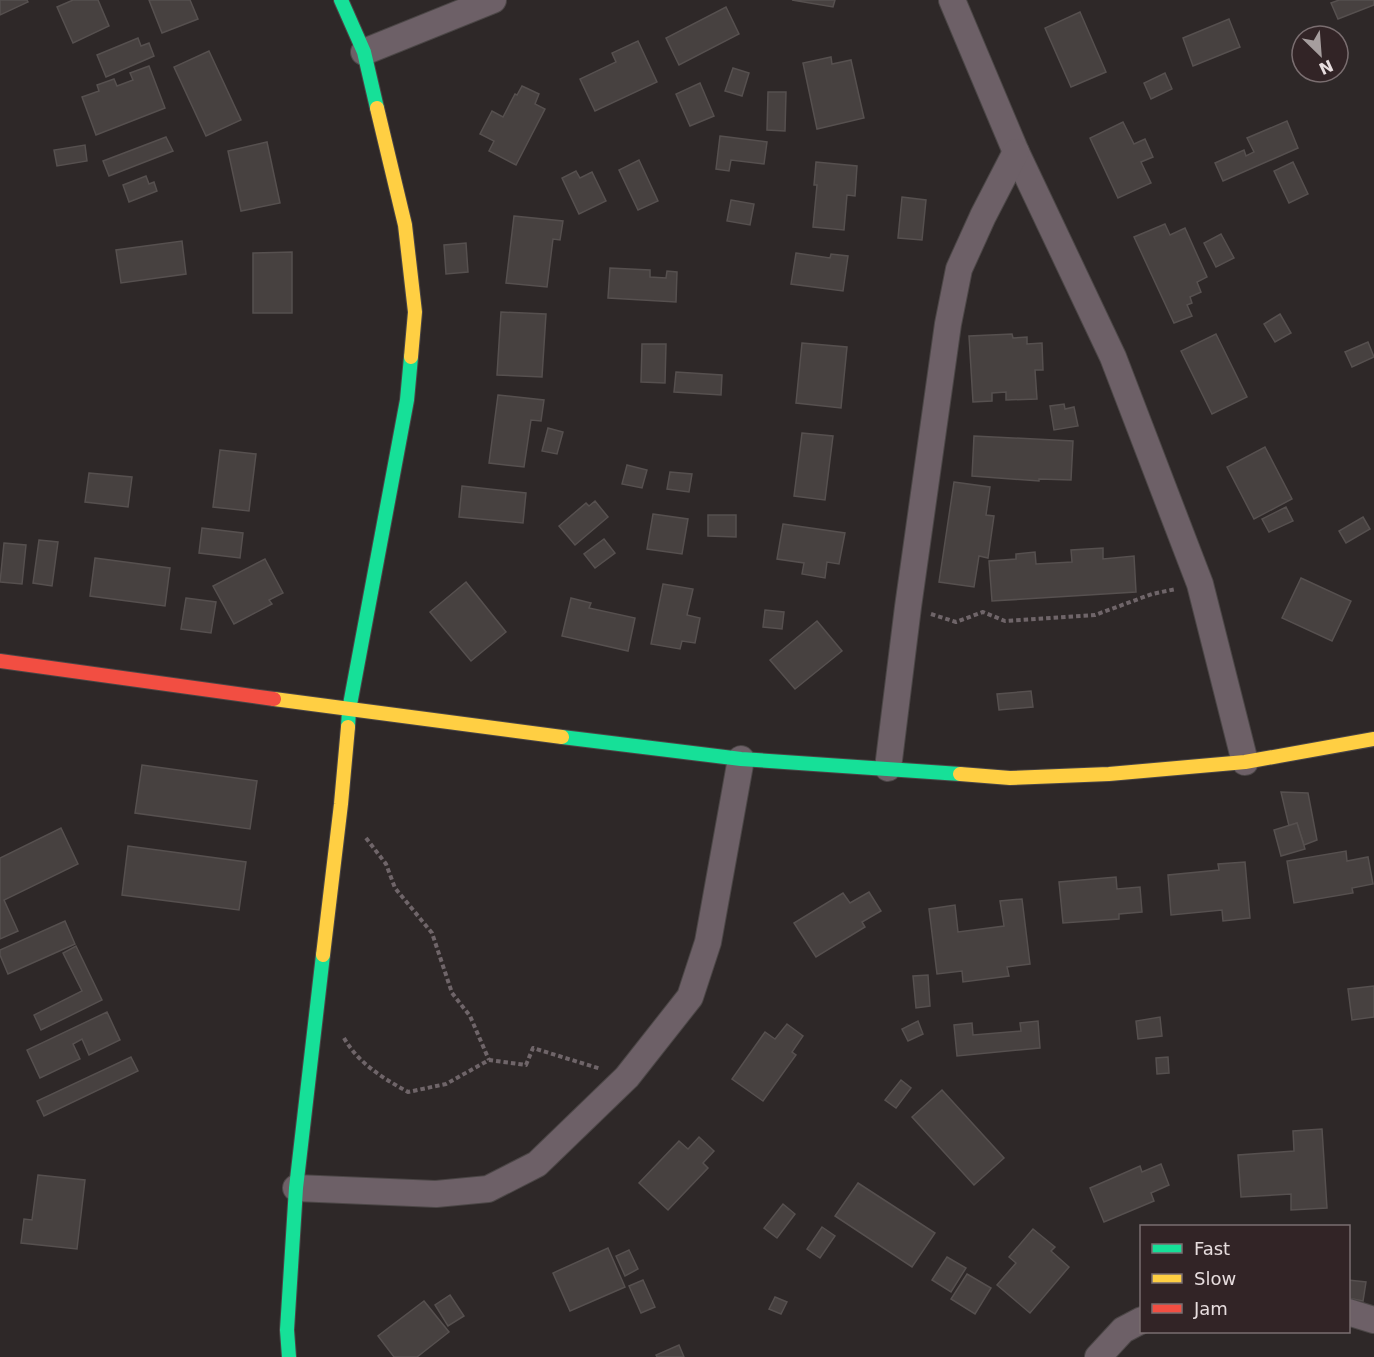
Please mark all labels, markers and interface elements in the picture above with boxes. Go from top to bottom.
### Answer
north arrow [1290,24,1350,84]
text: N [1316,56,1336,79]
legend [1140,1225,1350,1333]
text: Fast [1194,1238,1230,1259]
text: Slow [1194,1268,1236,1289]
text: Jam [1193,1298,1228,1319]

